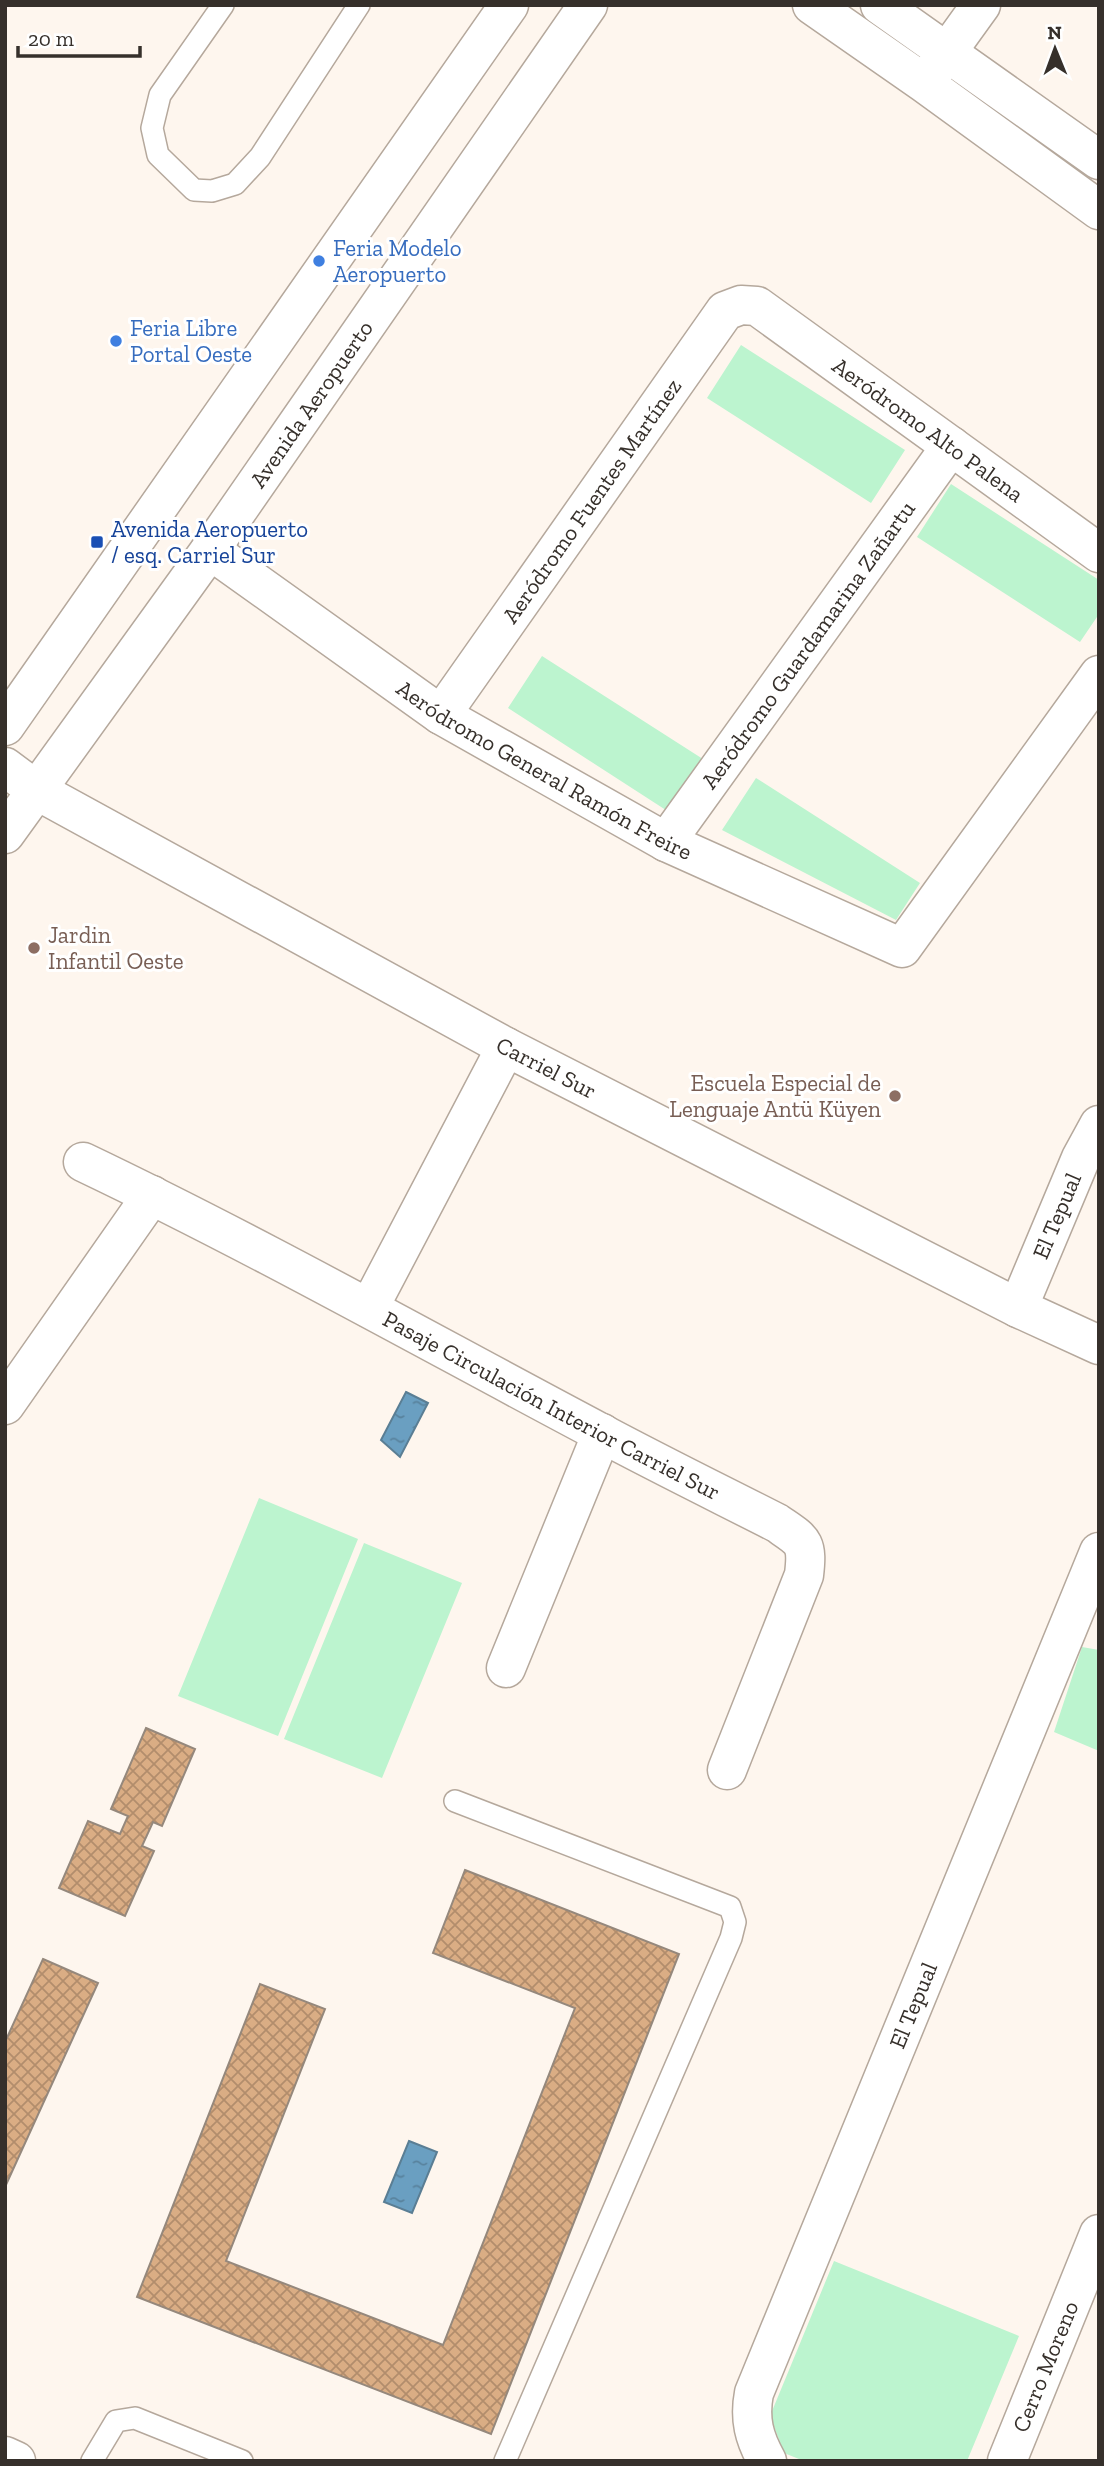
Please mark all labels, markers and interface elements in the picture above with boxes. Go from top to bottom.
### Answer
scale bar [18,14,140,58]
north arrow [1020,14,1090,84]
text: N [1047,21,1062,44]
text: 20 m [28,26,74,51]
place label: Feria Modelo Aeropuerto [333,234,462,288]
marker: Feria Modelo Aeropuerto [311,253,327,269]
place label: Feria Libre Portal Oeste [130,314,252,368]
street label: Avenida Aeropuerto [244,315,379,493]
marker: Feria Libre Portal Oeste [108,333,124,349]
street label: Aeródromo Alto Palena [827,351,1029,508]
street label: Aeródromo Fuentes Martínez [496,373,688,629]
street label: Aeródromo Guardamarina Zañartu [695,495,921,794]
place label: Avenida Aeropuerto / esq. Carriel Sur [111,515,308,569]
marker: Avenida Aeropuerto / esq. Carriel Sur [89,534,105,550]
street label: Aeródromo General Ramón Freire [391,674,696,866]
place label: Jardin Infantil Oeste [48,921,184,975]
marker: Jardin Infantil Oeste [26,940,42,956]
street label: Carriel Sur [491,1030,601,1105]
place label: Escuela Especial de Lenguaje Antü Küyen [669,1069,881,1123]
marker: Escuela Especial de Lenguaje Antü Küyen [887,1088,903,1104]
street label: El Tepual [1026,1168,1087,1263]
street label: Pasaje Circulación Interior Carriel Sur [378,1305,725,1506]
street label: El Tepual [883,1958,943,2053]
street label: Cerro Moreno [1006,2297,1084,2436]

